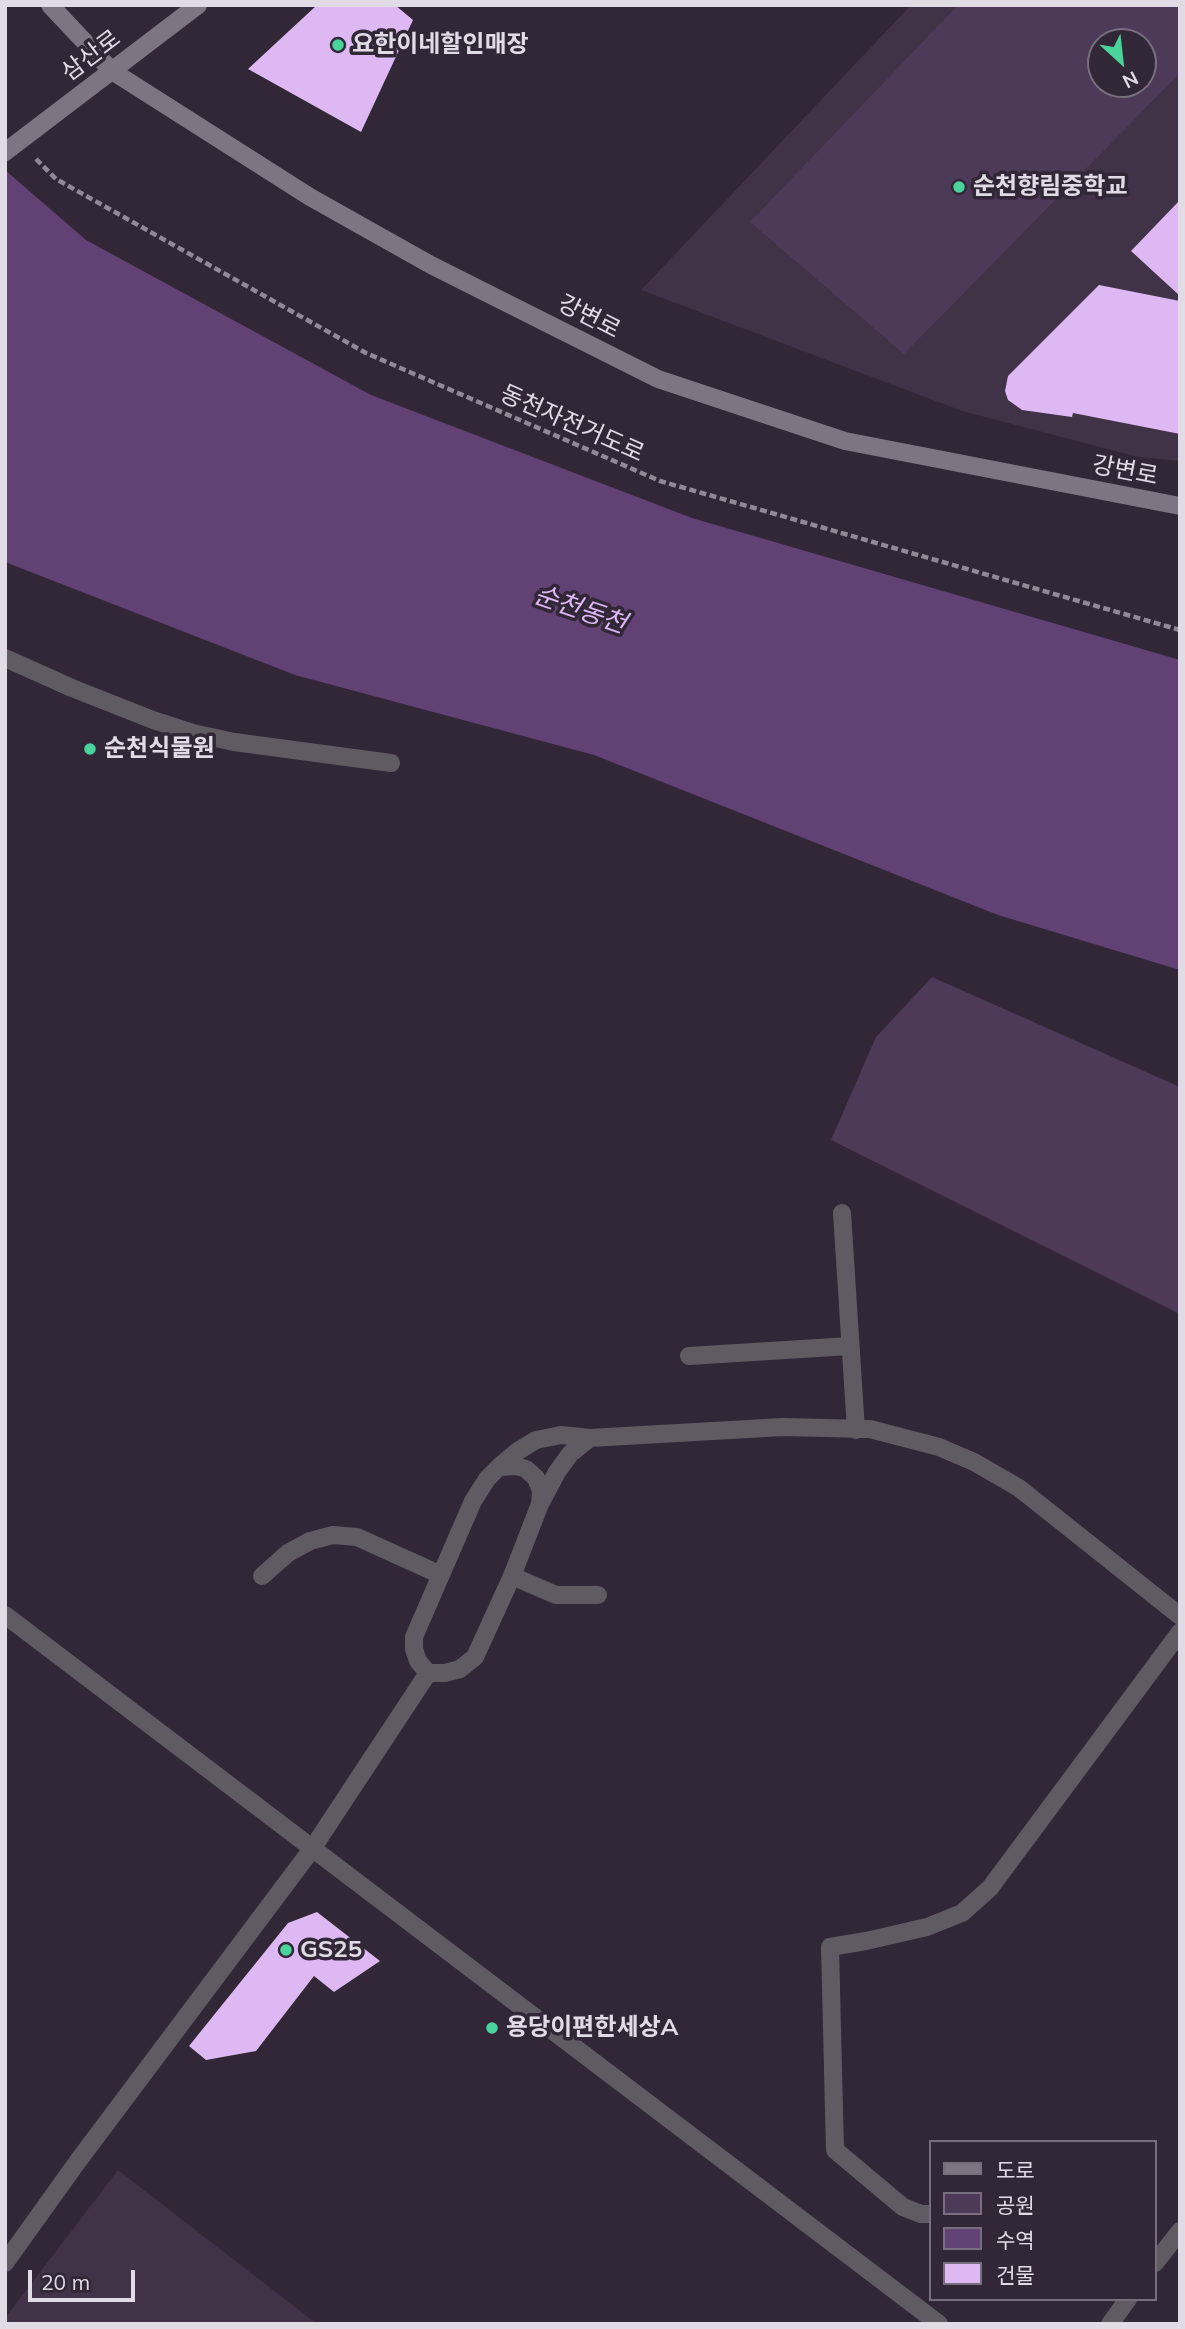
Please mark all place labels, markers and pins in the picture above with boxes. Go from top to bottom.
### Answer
place label: 요한이네할인매장 [352,31,529,59]
marker: 요한이네할인매장 [330,37,346,53]
place label: 순천향림중학교 [973,173,1128,201]
marker: 순천향림중학교 [951,179,967,195]
place label: 순천식물원 [104,735,214,763]
marker: 순천식물원 [82,741,98,757]
place label: GS25 [300,1936,362,1964]
marker: GS25 [278,1942,294,1958]
place label: 용당이편한세상A [506,2014,679,2042]
marker: 용당이편한세상A [484,2020,500,2036]

